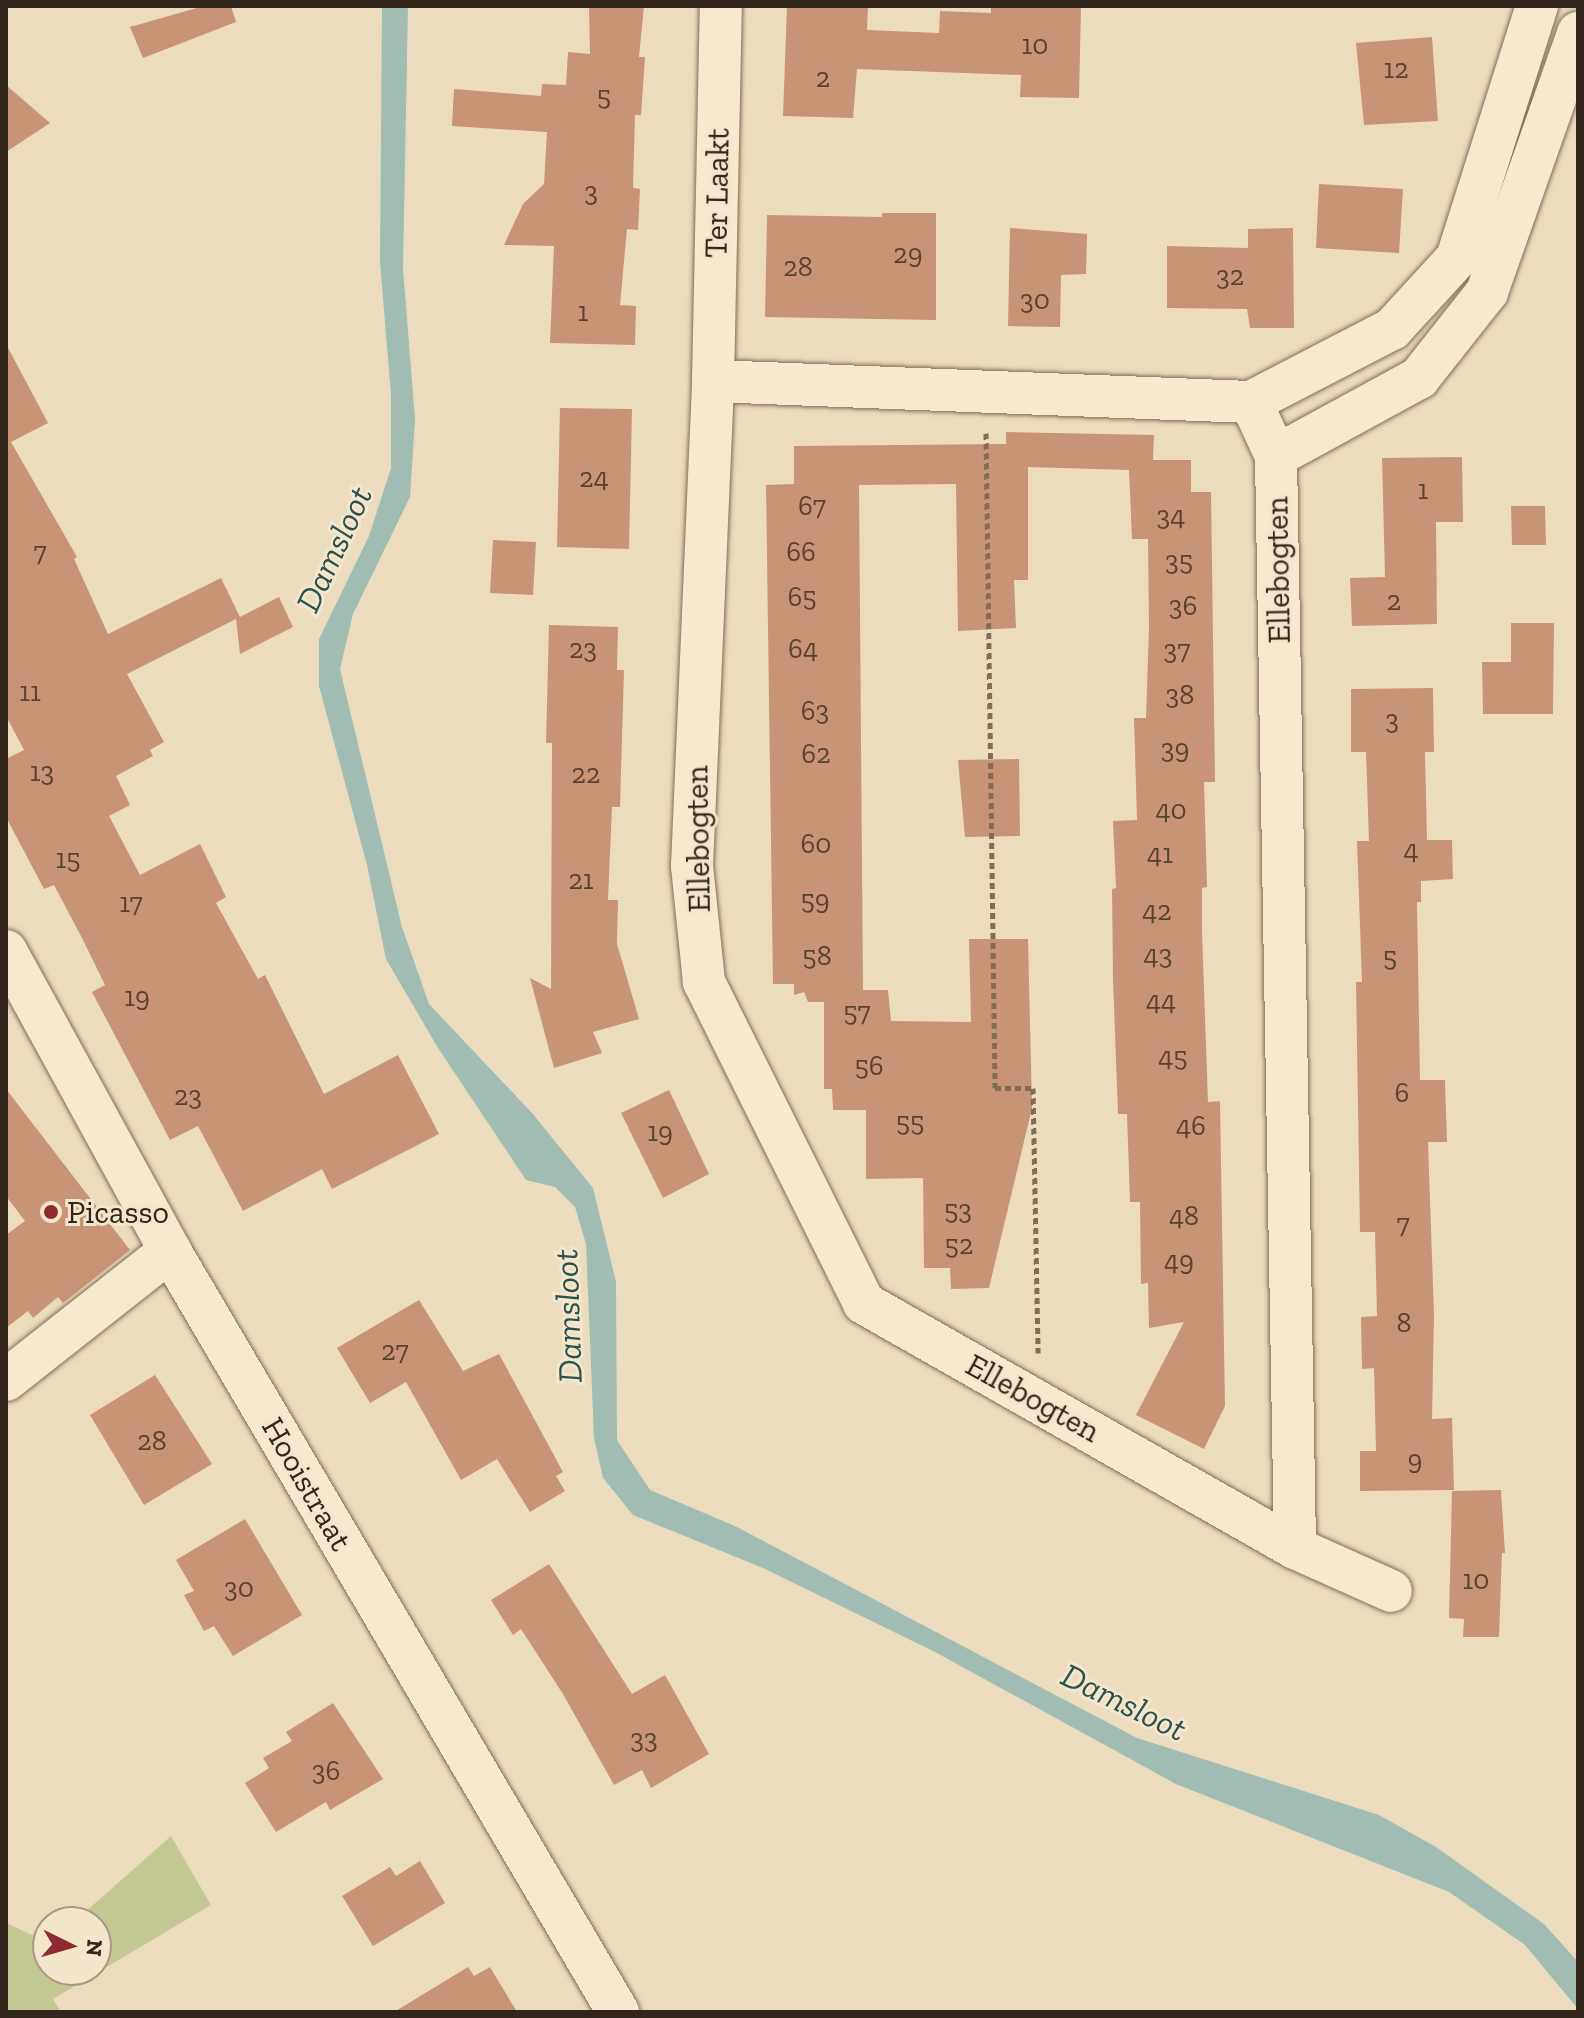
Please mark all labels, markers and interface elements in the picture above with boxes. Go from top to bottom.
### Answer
house number: 10 [1022,28,1048,62]
house number: 12 [1383,52,1409,86]
house number: 2 [816,61,830,95]
house number: 5 [597,79,611,113]
street label: Ter Laakt [697,127,737,259]
house number: 3 [584,175,598,209]
house number: 29 [893,237,923,271]
house number: 28 [783,250,813,284]
house number: 32 [1216,259,1244,293]
house number: 30 [1020,283,1050,317]
house number: 1 [578,295,588,329]
house number: 24 [579,461,609,495]
house number: 1 [1418,473,1428,507]
water label: Damsloot [287,480,381,618]
house number: 67 [798,489,826,523]
street label: Ellebogten [1258,496,1298,644]
house number: 34 [1157,499,1185,533]
house number: 7 [33,535,47,569]
house number: 66 [786,535,816,569]
house number: 35 [1165,544,1193,578]
house number: 65 [787,580,817,614]
house number: 2 [1387,584,1401,618]
house number: 36 [1169,589,1197,623]
house number: 23 [569,632,597,666]
house number: 64 [788,632,818,666]
house number: 37 [1164,633,1190,667]
house number: 11 [19,675,41,709]
house number: 38 [1166,678,1194,712]
house number: 63 [801,694,829,728]
house number: 3 [1385,703,1399,737]
house number: 39 [1161,732,1189,766]
house number: 62 [801,737,831,771]
house number: 13 [30,755,54,789]
house number: 22 [572,757,600,791]
street label: Ellebogten [678,765,718,913]
house number: 40 [1155,793,1187,827]
house number: 60 [801,827,831,861]
house number: 4 [1403,833,1419,867]
house number: 41 [1147,837,1173,871]
house number: 15 [55,842,81,876]
house number: 21 [568,863,594,897]
house number: 59 [800,883,830,917]
house number: 17 [119,886,143,920]
house number: 42 [1142,894,1172,928]
house number: 43 [1144,938,1172,972]
house number: 58 [802,939,832,973]
house number: 5 [1383,940,1397,974]
house number: 19 [124,980,150,1014]
house number: 44 [1146,984,1176,1018]
house number: 57 [843,995,871,1029]
house number: 45 [1158,1040,1188,1074]
house number: 56 [854,1049,884,1083]
house number: 6 [1395,1076,1409,1110]
house number: 23 [174,1079,202,1113]
house number: 55 [896,1105,924,1139]
house number: 46 [1176,1109,1206,1143]
house number: 19 [647,1115,673,1149]
place label: Picasso [67,1193,169,1231]
house number: 53 [944,1193,972,1227]
house number: 48 [1169,1199,1199,1233]
marker: Picasso [42,1203,60,1221]
house number: 7 [1396,1207,1410,1241]
house number: 52 [945,1228,973,1262]
house number: 49 [1164,1244,1194,1278]
water label: Damsloot [545,1248,591,1384]
house number: 8 [1396,1306,1412,1340]
house number: 27 [381,1334,409,1368]
street label: Ellebogten [959,1346,1107,1450]
street label: Hooistraat [254,1411,360,1557]
house number: 28 [137,1424,167,1458]
house number: 9 [1408,1443,1422,1477]
house number: 10 [1463,1563,1489,1597]
house number: 30 [224,1571,254,1605]
water label: Damsloot [1055,1654,1193,1750]
house number: 33 [630,1722,658,1756]
house number: 36 [312,1754,340,1788]
north arrow [32,1906,112,1986]
text: N [80,1938,109,1957]

